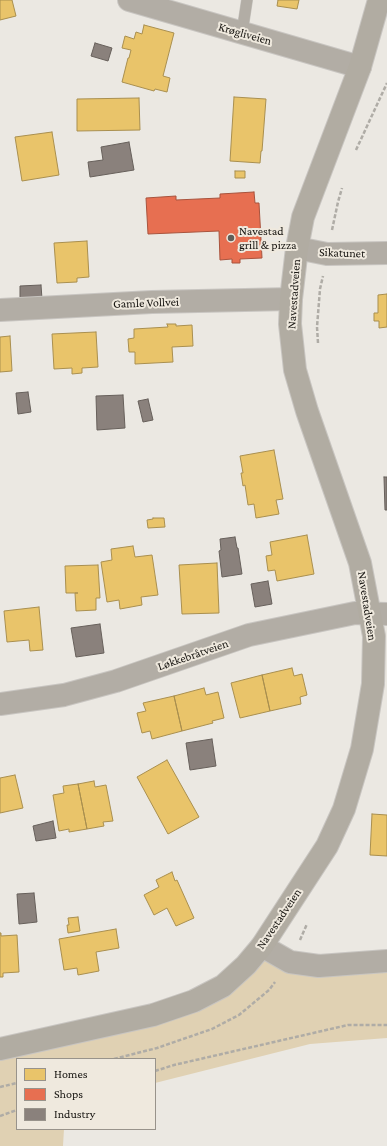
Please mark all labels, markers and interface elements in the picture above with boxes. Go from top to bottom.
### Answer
street label: Krøgliveien [217,20,273,48]
place label: Navestad grill & pizza [239,224,297,252]
marker: Navestad grill & pizza [226,233,236,243]
street label: Sikatunet [319,245,365,261]
street label: Navestadveien [284,259,304,329]
street label: Gamle Vollvei [113,295,179,311]
street label: Navestadveien [354,570,380,642]
street label: Løkkebråtveien [156,636,230,674]
street label: Navestadveien [253,886,305,952]
legend [16,1058,156,1130]
text: Homes [54,1067,87,1081]
text: Shops [54,1087,83,1101]
text: Industry [54,1107,95,1121]

